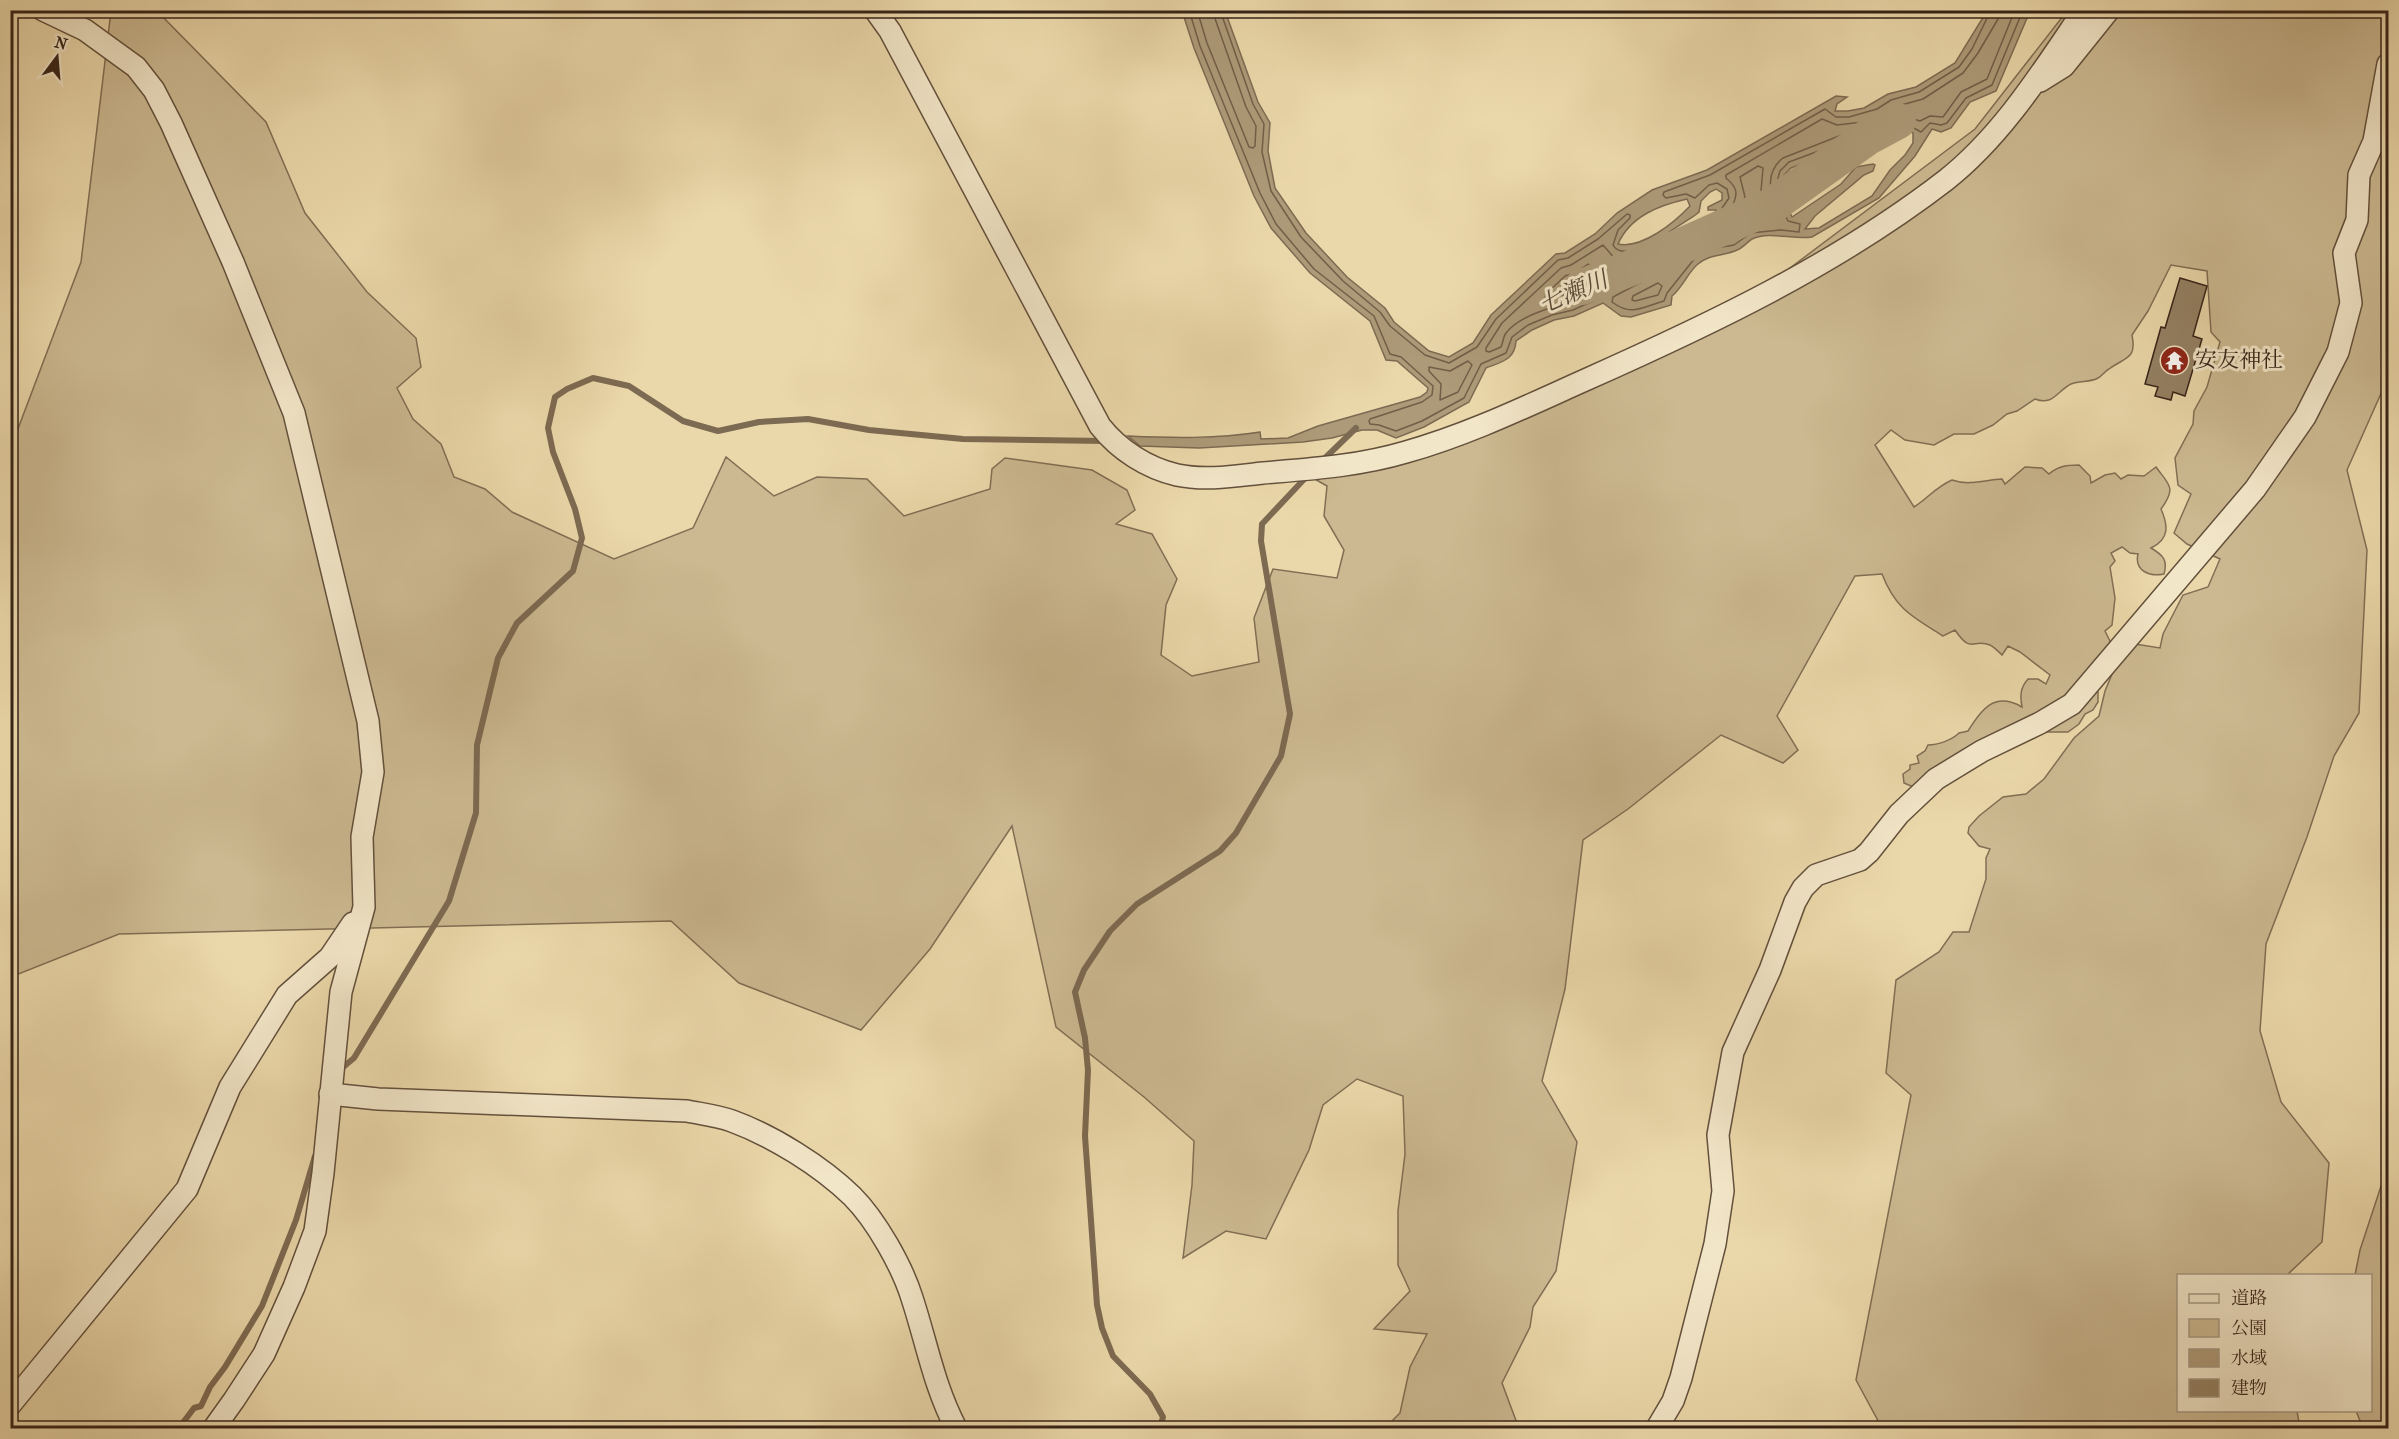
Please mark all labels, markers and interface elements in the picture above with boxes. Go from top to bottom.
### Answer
north arrow [27,27,87,87]
text: N [53,32,70,54]
water label: 七瀬川 [1534,264,1614,319]
temple icon: 安友神社 [2158,344,2190,376]
place label: 安友神社 [2195,347,2283,373]
legend [2177,1274,2372,1412]
text: 道路 [2231,1288,2267,1309]
text: 公園 [2231,1318,2267,1339]
text: 水域 [2231,1348,2267,1369]
text: 建物 [2231,1378,2267,1399]

